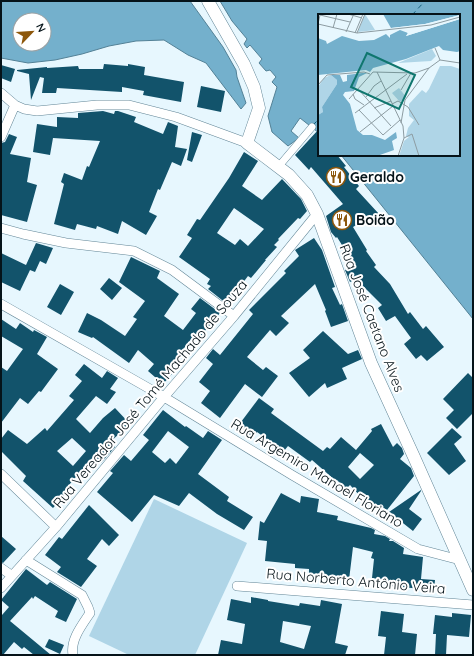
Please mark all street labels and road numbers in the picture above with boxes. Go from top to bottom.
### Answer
street label: Rua José Caetano Alves [335,241,409,395]
street label: Rua Vereador José Tomé Machado de Souza [49,276,251,512]
street label: Rua Argemiro Manoel Floriano [228,414,406,532]
street label: Rua Norberto Antônio Veira [266,564,446,598]

